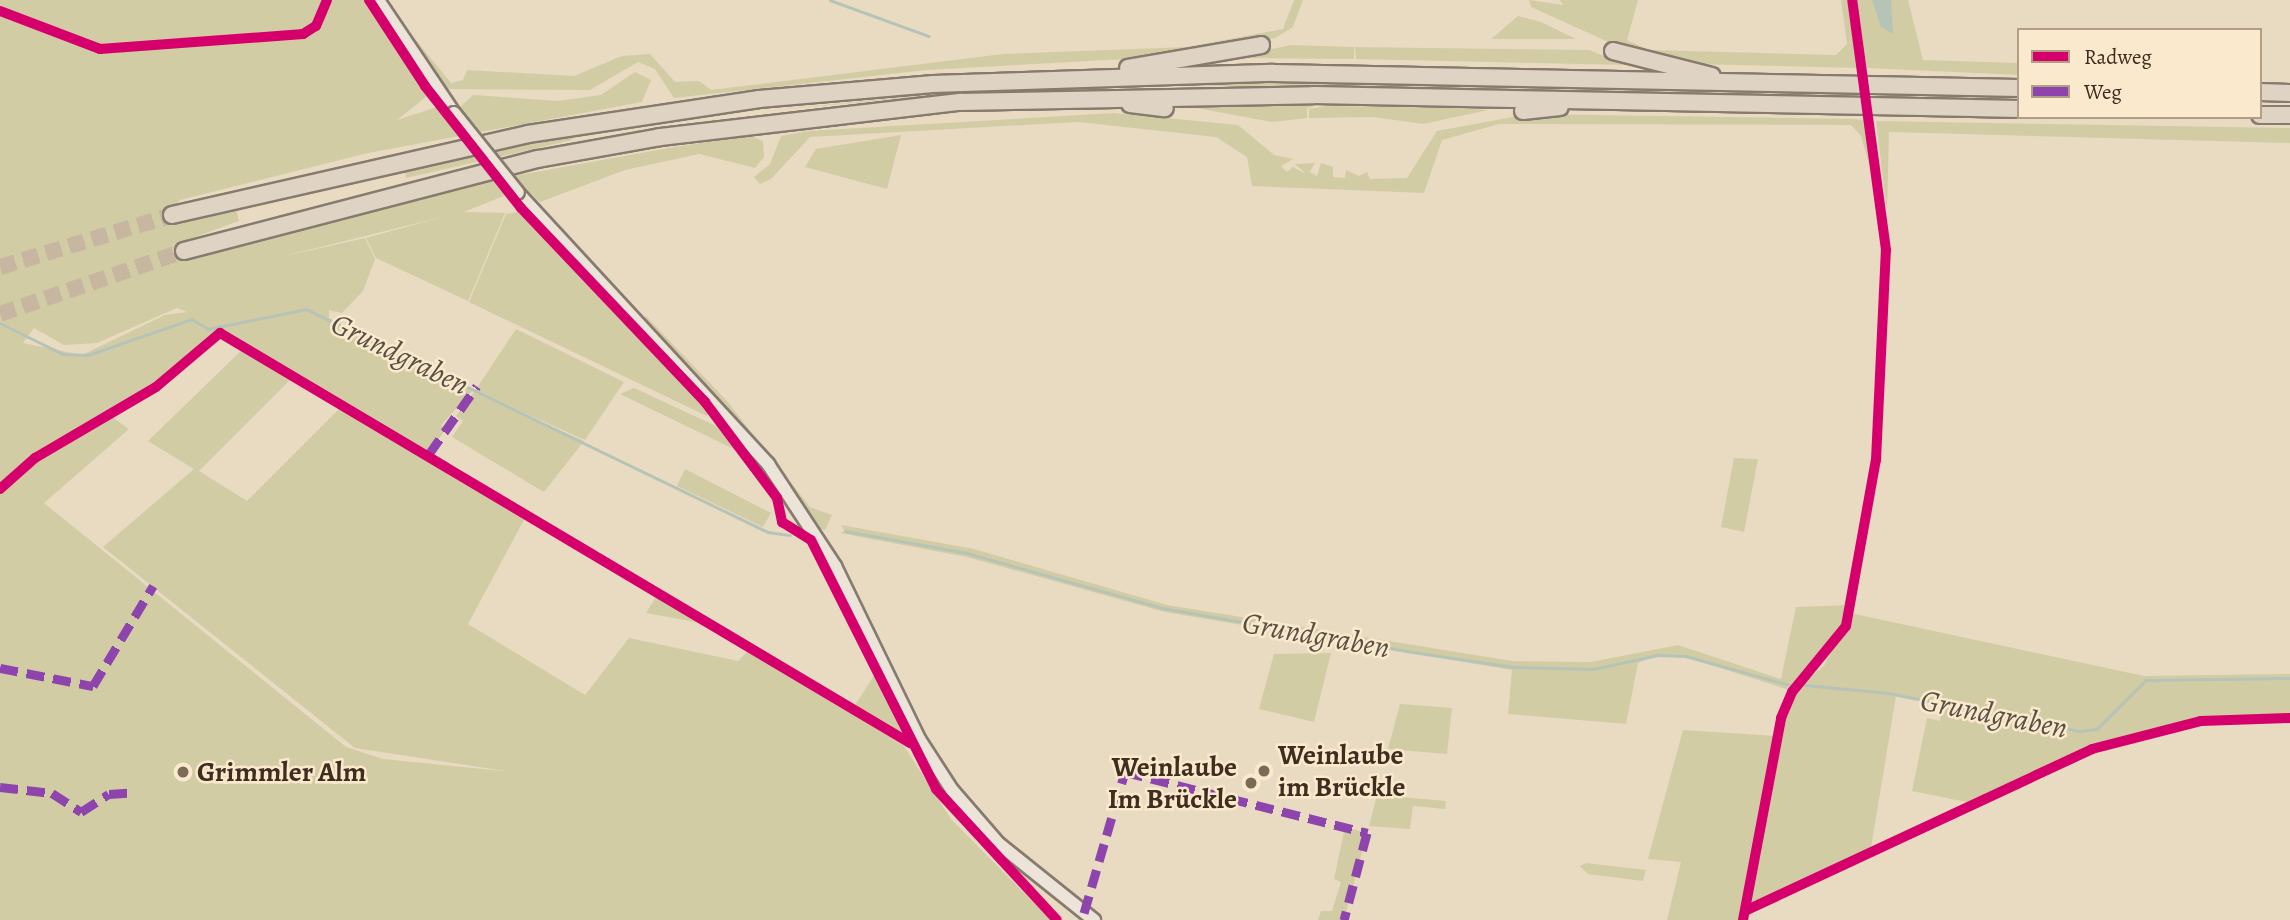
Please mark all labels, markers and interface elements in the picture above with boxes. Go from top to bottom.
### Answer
legend [2017,28,2262,119]
text: Radweg [2084,43,2152,71]
text: Weg [2084,78,2122,106]
water label: Grundgraben [325,305,475,403]
water label: Grundgraben [1240,604,1392,666]
water label: Grundgraben [1917,682,2071,746]
place label: Weinlaube im Brückle [1278,738,1405,804]
place label: Weinlaube Im Brückle [1108,750,1237,816]
place label: Grimmler Alm [197,755,366,789]
marker: Weinlaube im Brückle [1256,763,1272,779]
marker: Grimmler Alm [175,764,191,780]
marker: Weinlaube Im Brückle [1243,775,1259,791]

